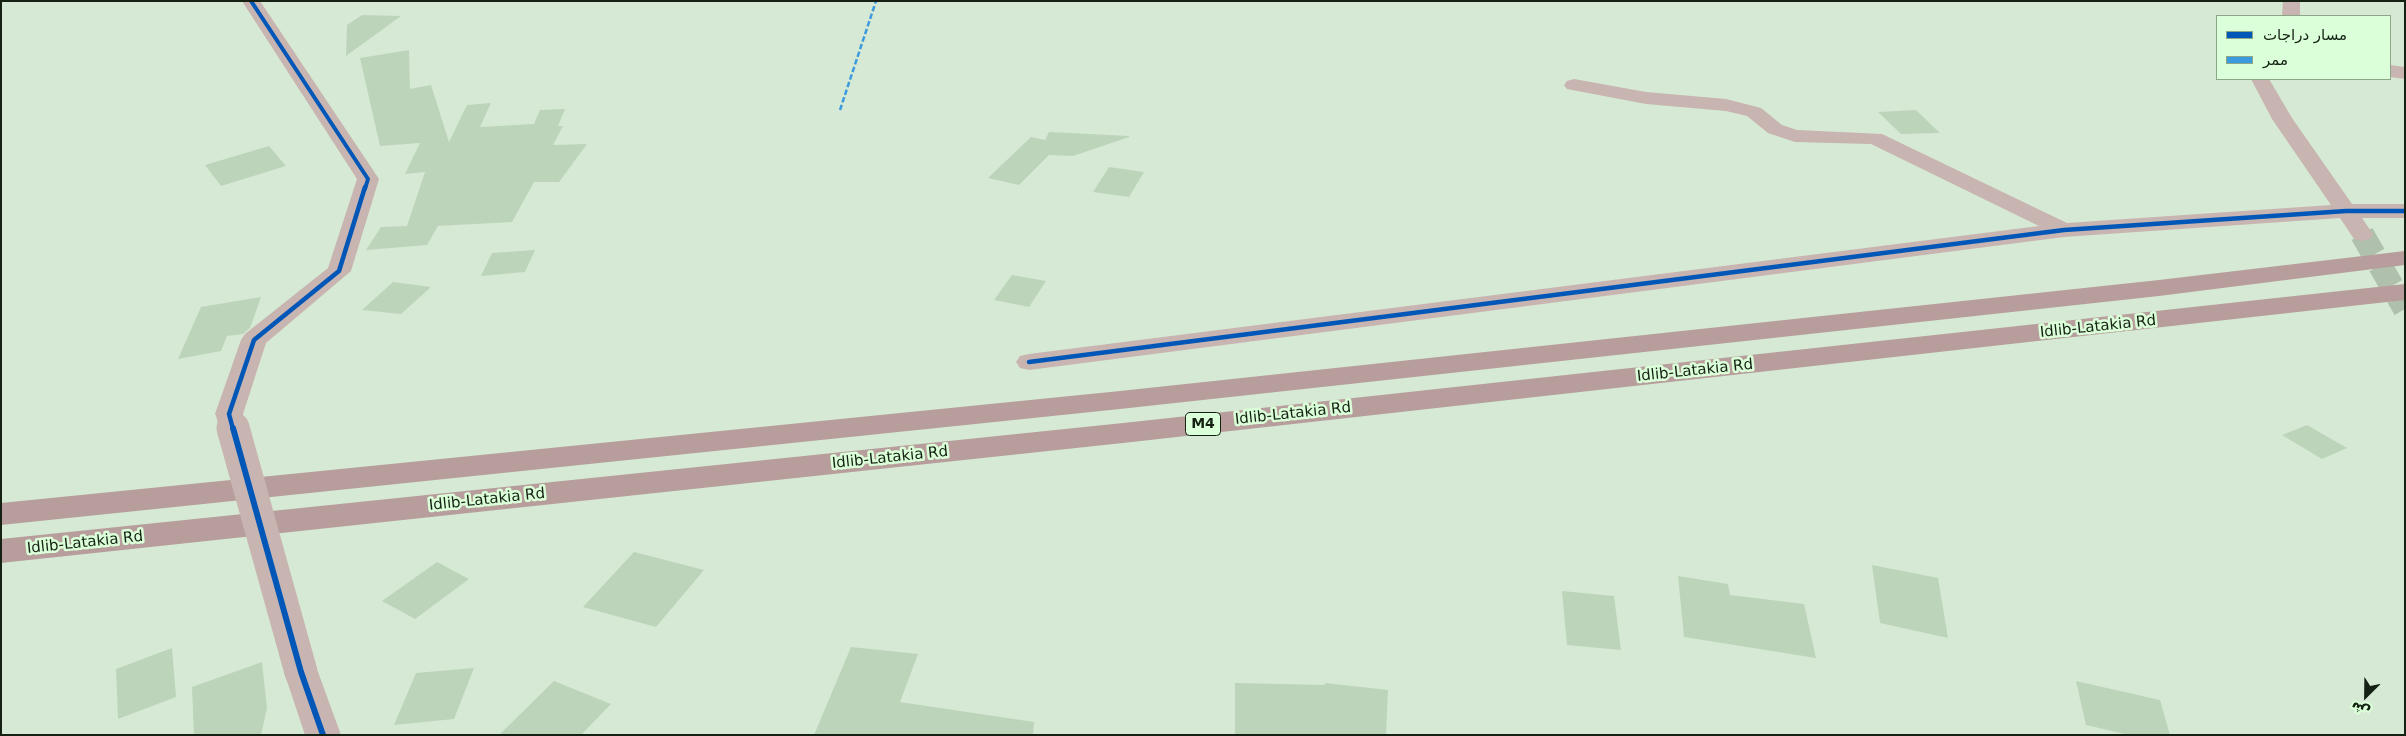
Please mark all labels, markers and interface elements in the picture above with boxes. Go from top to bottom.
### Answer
legend [2216,15,2391,80]
text: مسار دراجات [2263,26,2347,44]
text: ممر [2263,51,2288,69]
street label: Idlib-Latakia Rd [2039,312,2157,342]
street label: Idlib-Latakia Rd [1636,356,1754,386]
street label: Idlib-Latakia Rd [1234,399,1352,429]
road number: M4 [1186,412,1220,436]
street label: Idlib-Latakia Rd [831,443,949,473]
street label: Idlib-Latakia Rd [428,485,546,515]
street label: Idlib-Latakia Rd [26,528,144,558]
north arrow [2341,671,2391,721]
text: ش [2348,699,2372,721]

